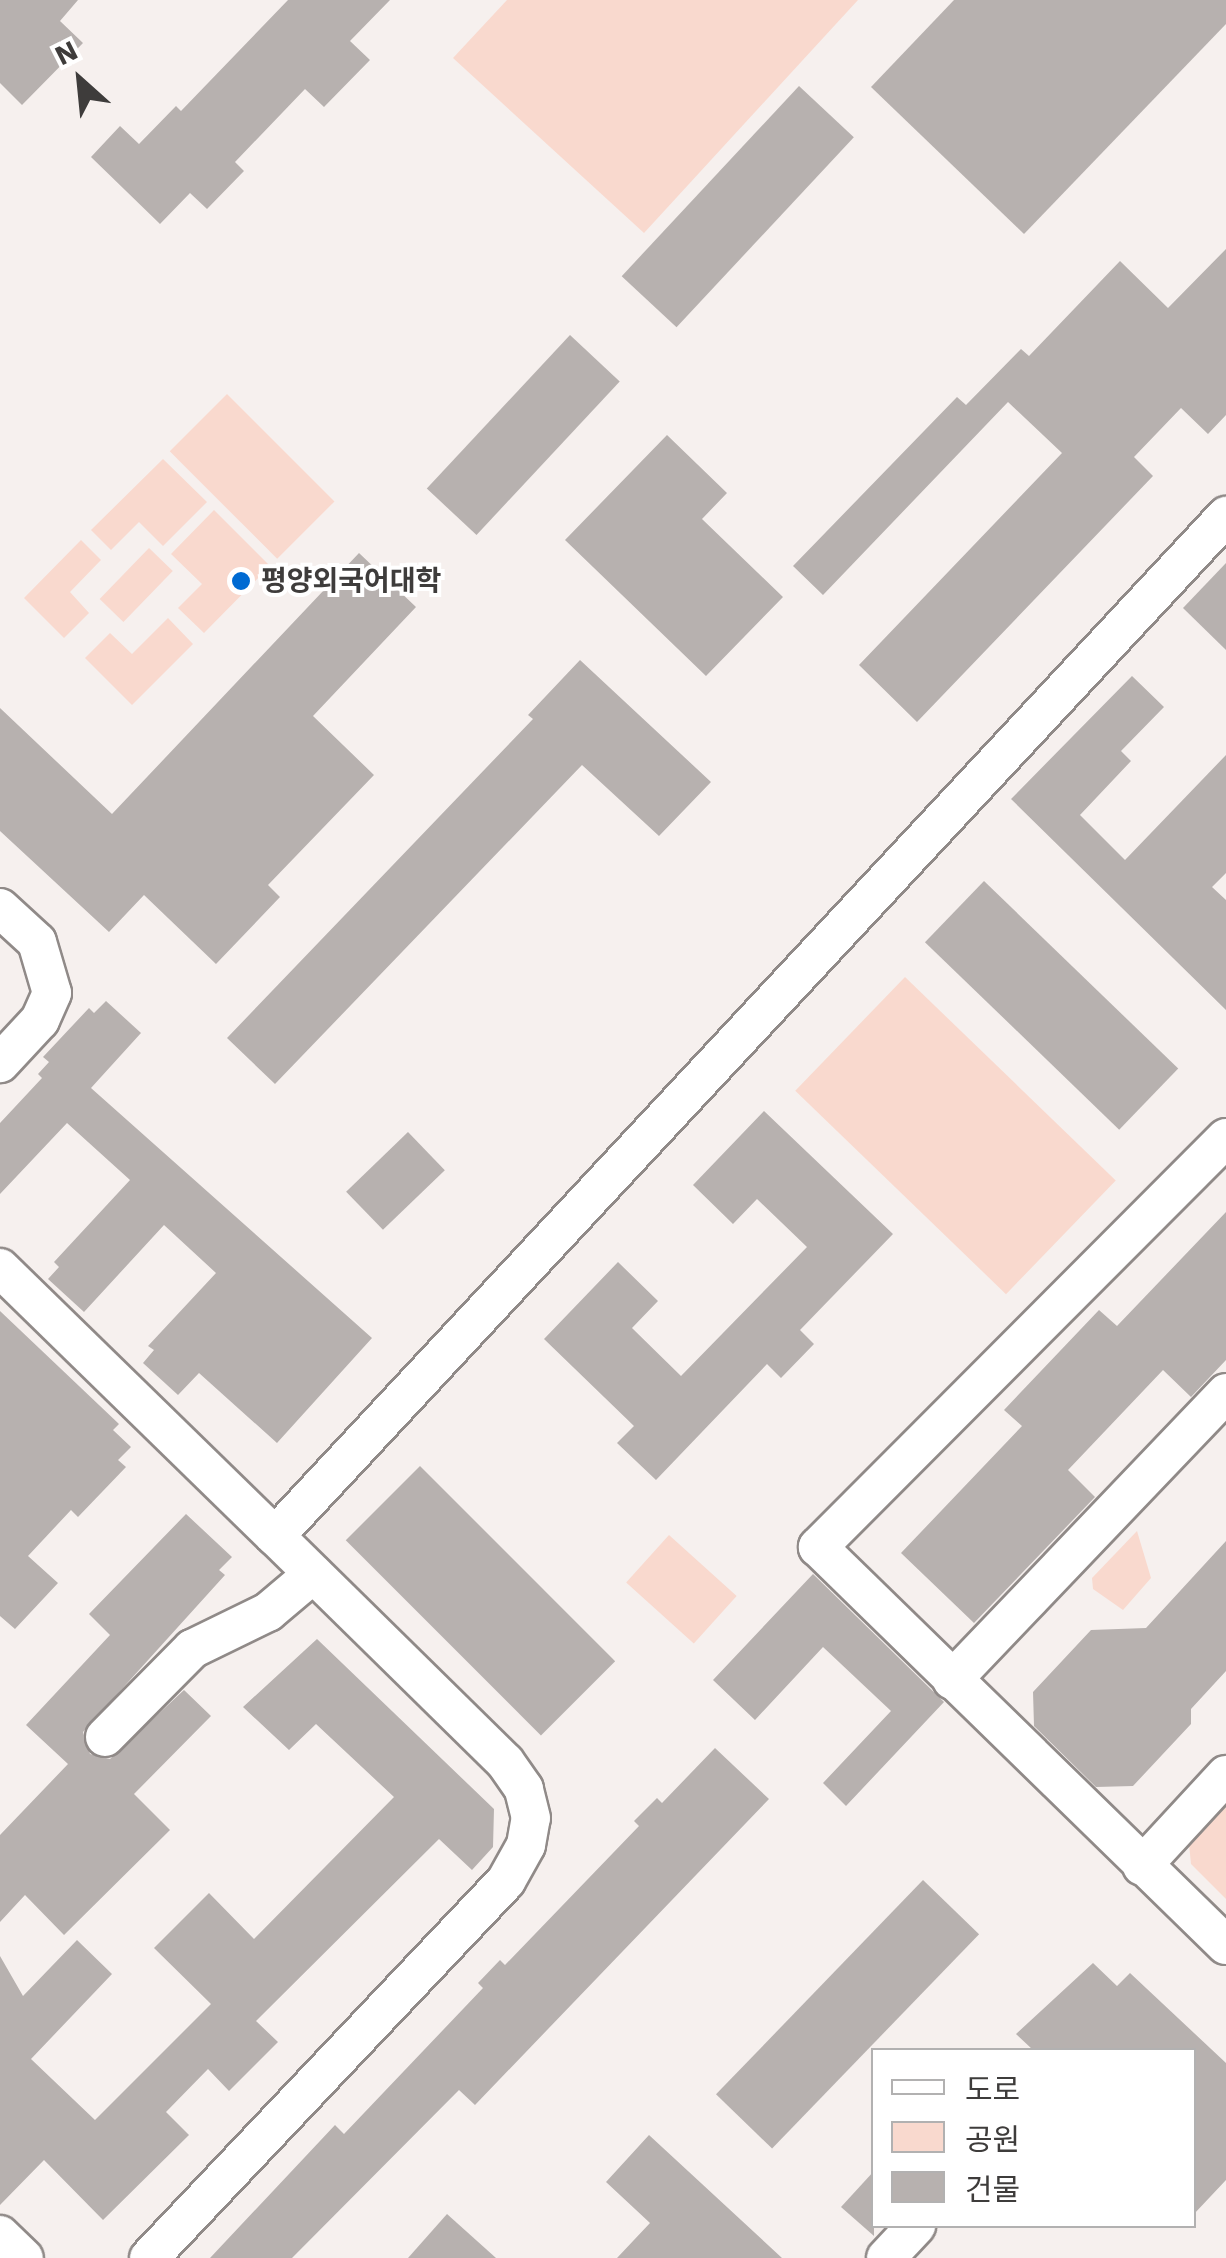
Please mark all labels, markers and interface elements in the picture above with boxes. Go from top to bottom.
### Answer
north arrow [30,30,130,130]
text: N [49,33,83,72]
place label: 평양외국어대학 [261,564,441,598]
marker: 평양외국어대학 [230,570,252,592]
legend [871,2048,1196,2228]
text: 도로 [965,2072,1020,2107]
text: 공원 [965,2122,1020,2157]
text: 건물 [965,2172,1020,2207]

